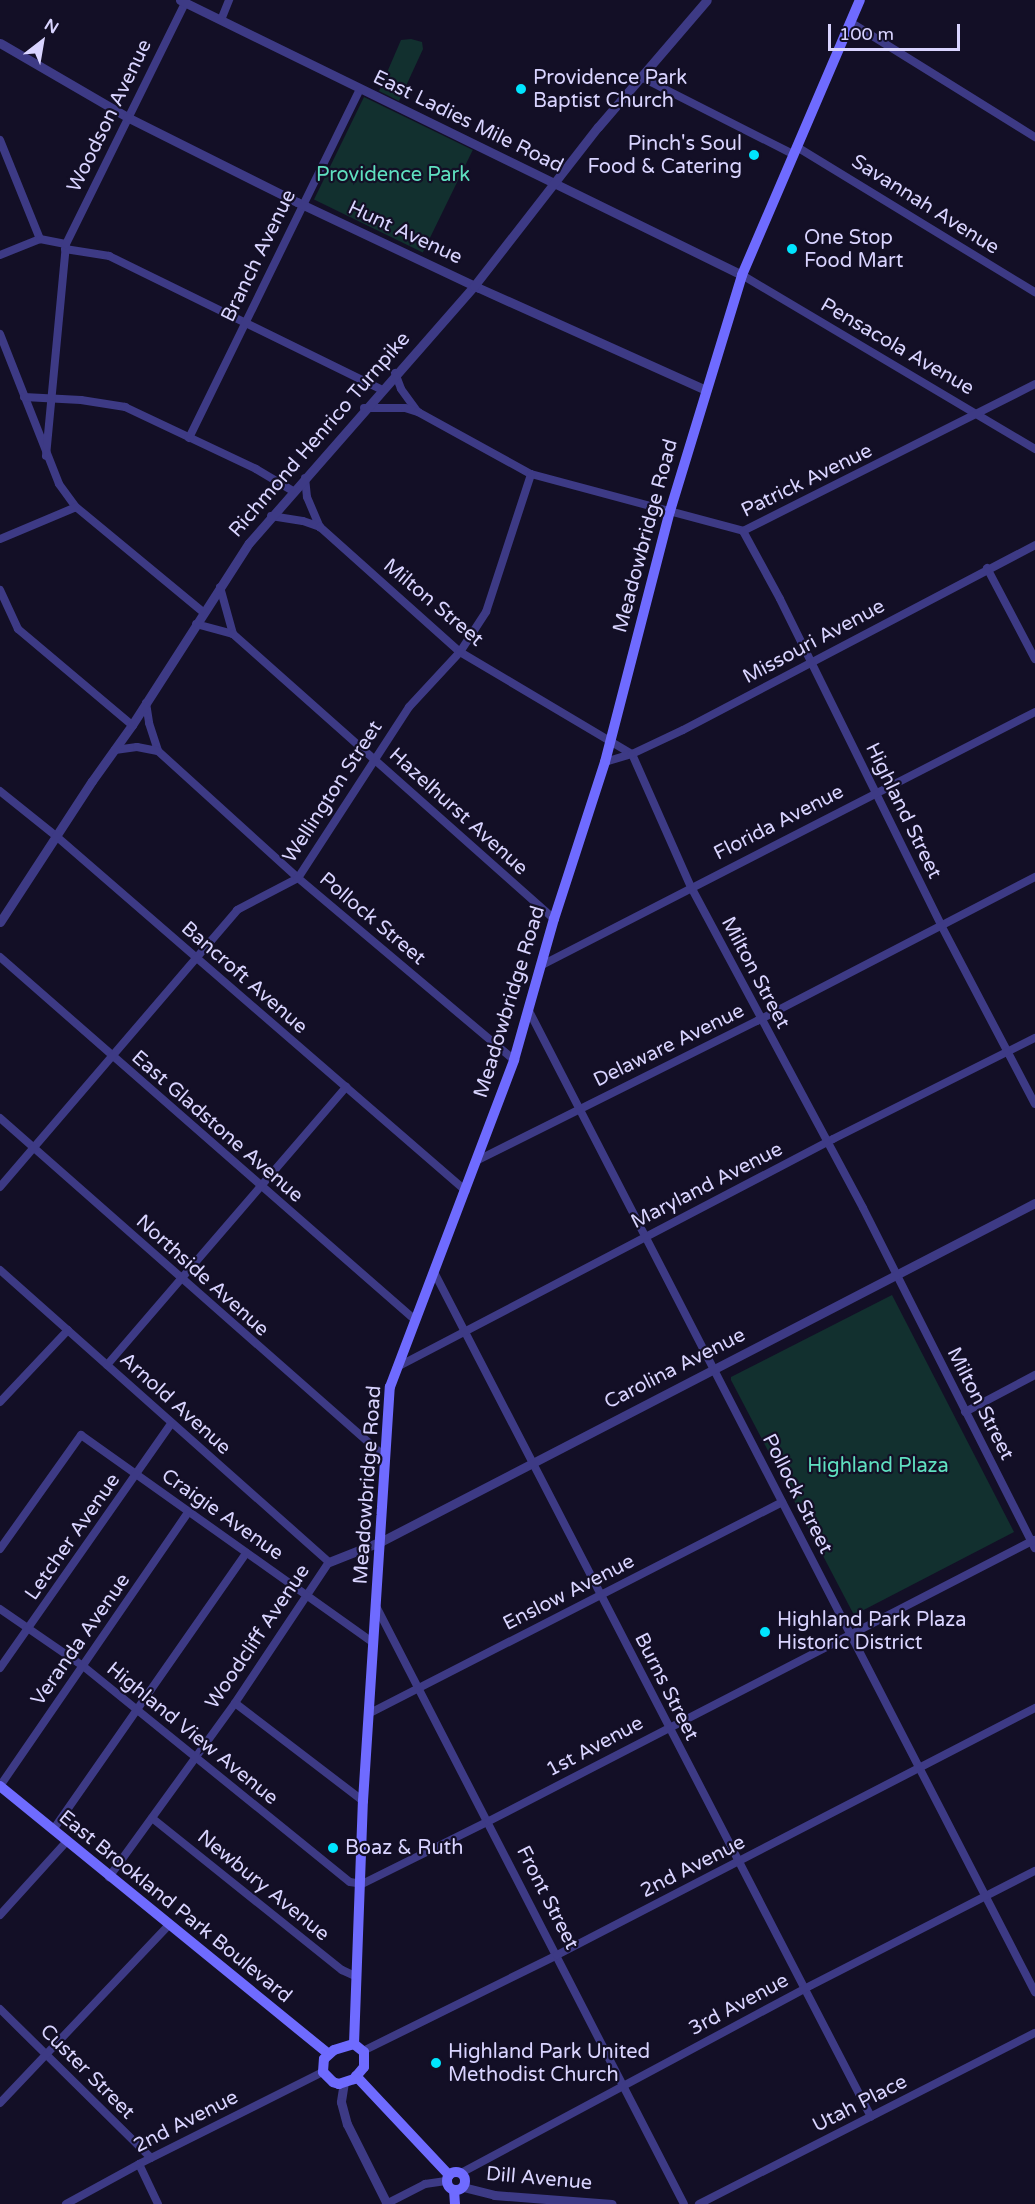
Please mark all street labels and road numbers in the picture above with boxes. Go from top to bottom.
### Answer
street label: Woodson Avenue [63,36,157,196]
street label: East Ladies Mile Road [369,66,567,178]
street label: Savannah Avenue [847,150,1003,260]
street label: Branch Avenue [217,186,301,326]
street label: Hunt Avenue [344,196,466,270]
street label: Pensacola Avenue [816,293,978,401]
street label: Richmond Henrico Turnpike [224,327,416,543]
street label: Meadowbridge Road [609,437,683,635]
street label: Patrick Avenue [738,439,876,523]
street label: Milton Street [378,554,488,652]
street label: Missouri Avenue [739,595,889,689]
street label: Wellington Street [278,716,388,868]
street label: Highland Street [860,739,946,883]
street label: Hazelhurst Avenue [384,743,532,881]
street label: Florida Avenue [710,780,848,866]
street label: Pollock Street [314,868,430,970]
street label: Meadowbridge Road [469,903,551,1101]
street label: Milton Street [715,913,795,1033]
street label: Bancroft Avenue [176,917,312,1039]
street label: Delaware Avenue [590,999,748,1093]
street label: East Gladstone Avenue [126,1046,308,1208]
street label: Maryland Avenue [627,1137,787,1235]
street label: Northside Avenue [131,1210,273,1342]
street label: Carolina Avenue [601,1323,749,1415]
street label: Milton Street [941,1344,1019,1464]
street label: Arnold Avenue [115,1348,235,1460]
street label: Meadowbridge Road [349,1385,387,1585]
street label: Pollock Street [756,1430,838,1558]
street label: Craigie Avenue [156,1464,288,1566]
street label: Letcher Avenue [20,1469,126,1605]
street label: Enslow Avenue [499,1550,639,1636]
street label: Woodcliff Avenue [201,1560,315,1714]
street label: Veranda Avenue [26,1569,136,1711]
street label: Burns Street [629,1629,703,1745]
street label: Highland View Avenue [102,1658,282,1810]
street label: 1st Avenue [542,1711,648,1783]
street label: East Brookland Park Boulevard [54,1806,296,2008]
street label: Newbury Avenue [192,1825,334,1947]
street label: 2nd Avenue [637,1830,749,1904]
street label: Front Street [511,1842,583,1954]
street label: 3rd Avenue [685,1969,793,2041]
street label: Custer Street [35,2020,139,2124]
street label: Utah Place [809,2070,911,2138]
street label: 2nd Avenue [130,2085,242,2159]
street label: Dill Avenue [485,2162,593,2196]

